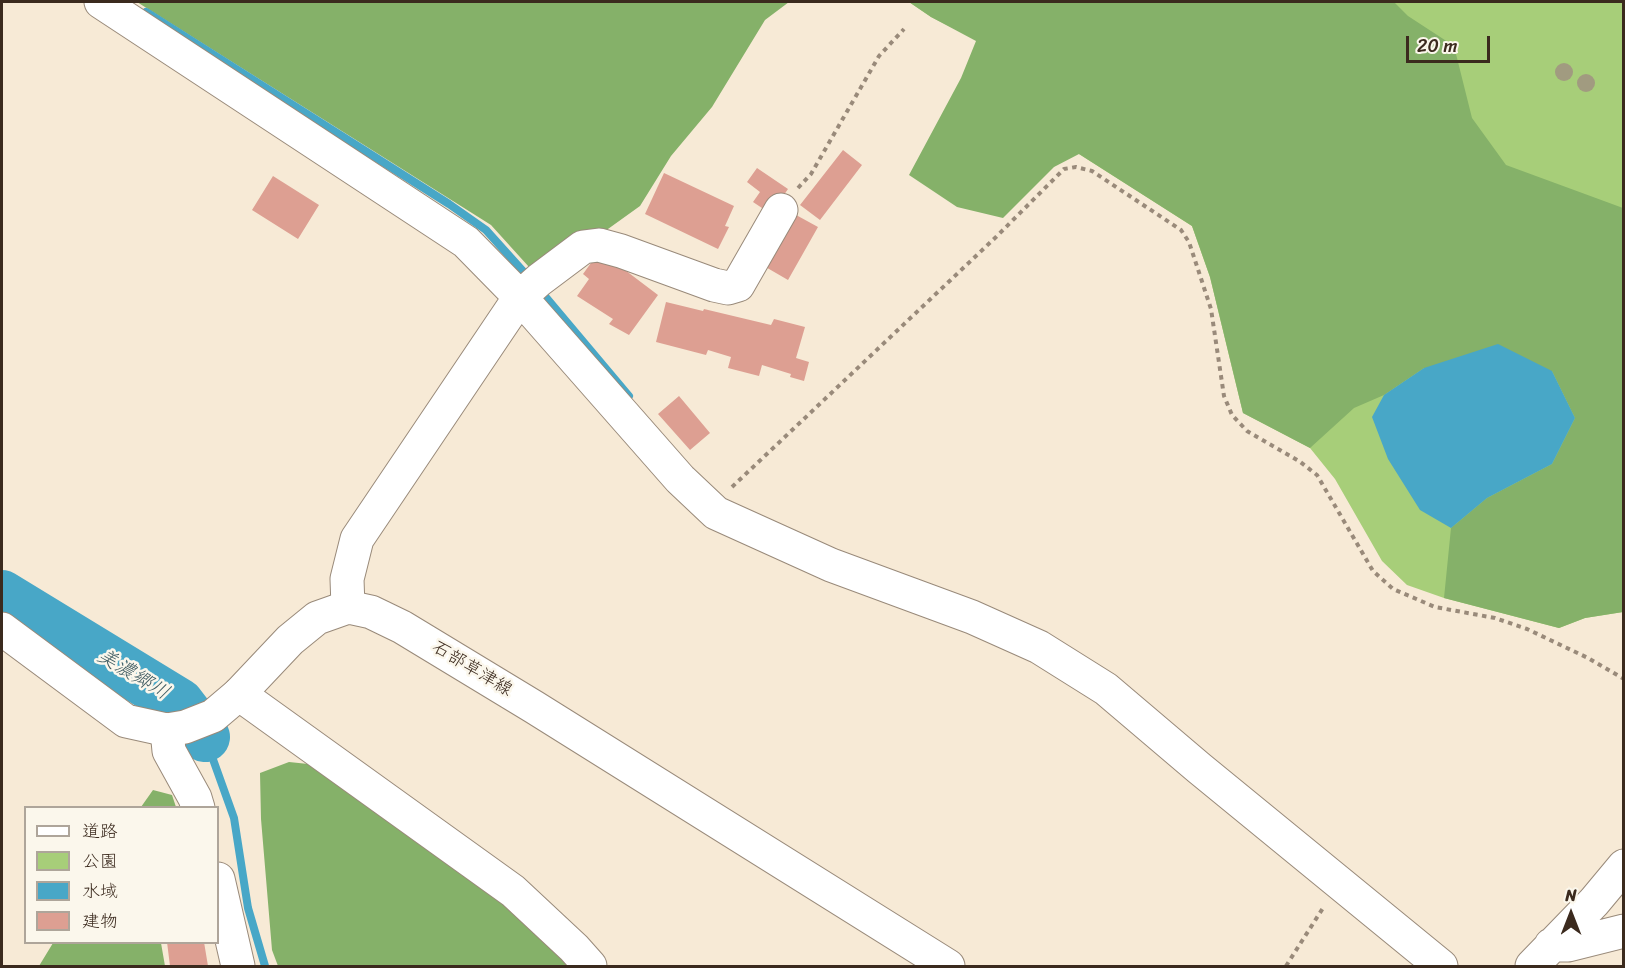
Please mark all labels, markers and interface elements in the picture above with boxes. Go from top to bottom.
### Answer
scale bar [1409,24,1493,62]
text: 20 m [1417,30,1457,62]
street label: 石部草津線 [428,637,516,701]
water label: 美濃郷川 [93,644,173,706]
legend [24,806,219,944]
text: 道路 [82,815,118,847]
text: 公園 [82,845,118,877]
text: 水域 [82,875,118,907]
text: N [1565,881,1577,910]
north arrow [1541,884,1601,944]
text: 建物 [82,905,118,937]

